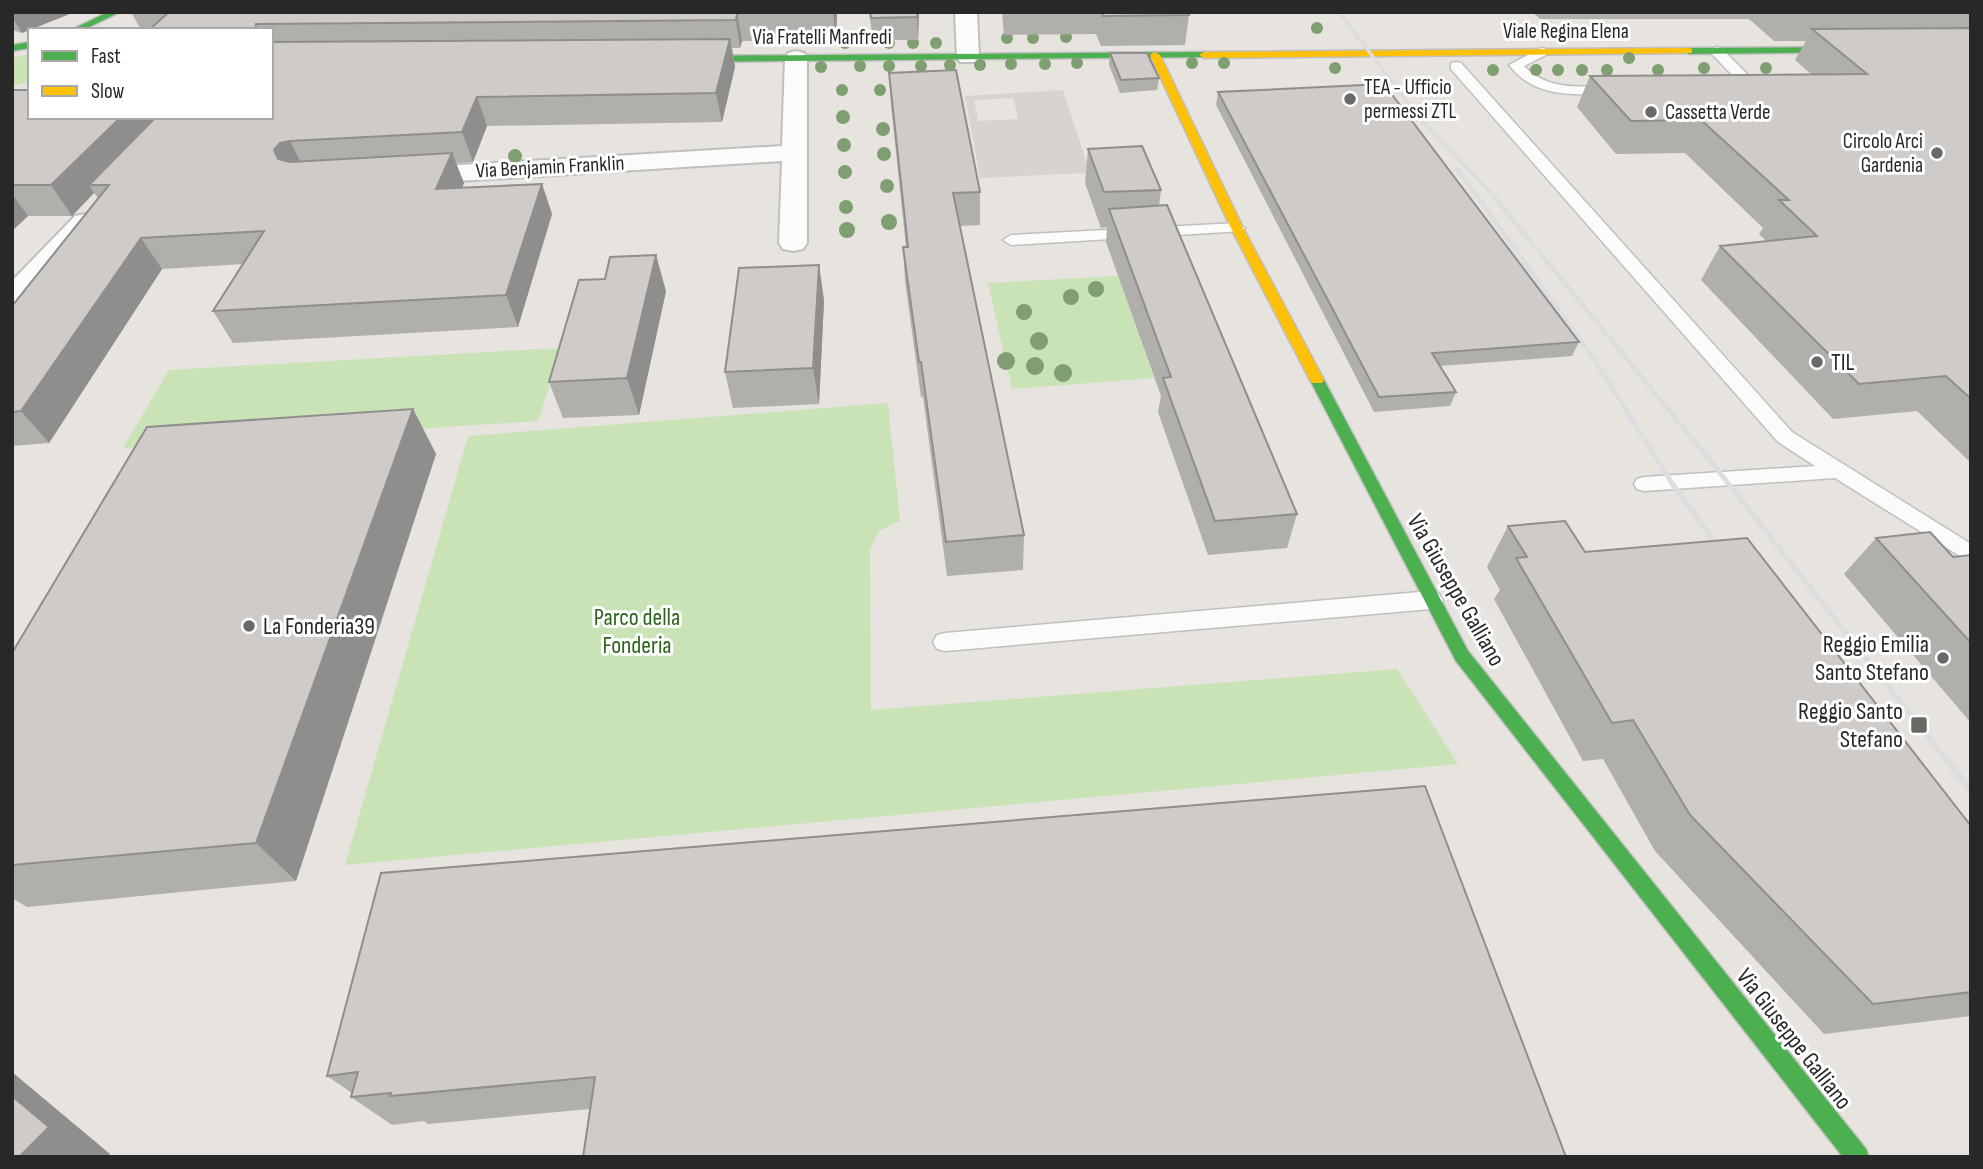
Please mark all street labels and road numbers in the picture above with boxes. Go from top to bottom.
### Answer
street label: Viale Regina Elena [1503,19,1629,44]
street label: Via Fratelli Manfredi [752,25,892,50]
street label: Via Benjamin Franklin [475,151,625,183]
street label: Via Giuseppe Galliano [1401,509,1511,671]
street label: Via Giuseppe Galliano [1730,963,1858,1115]

